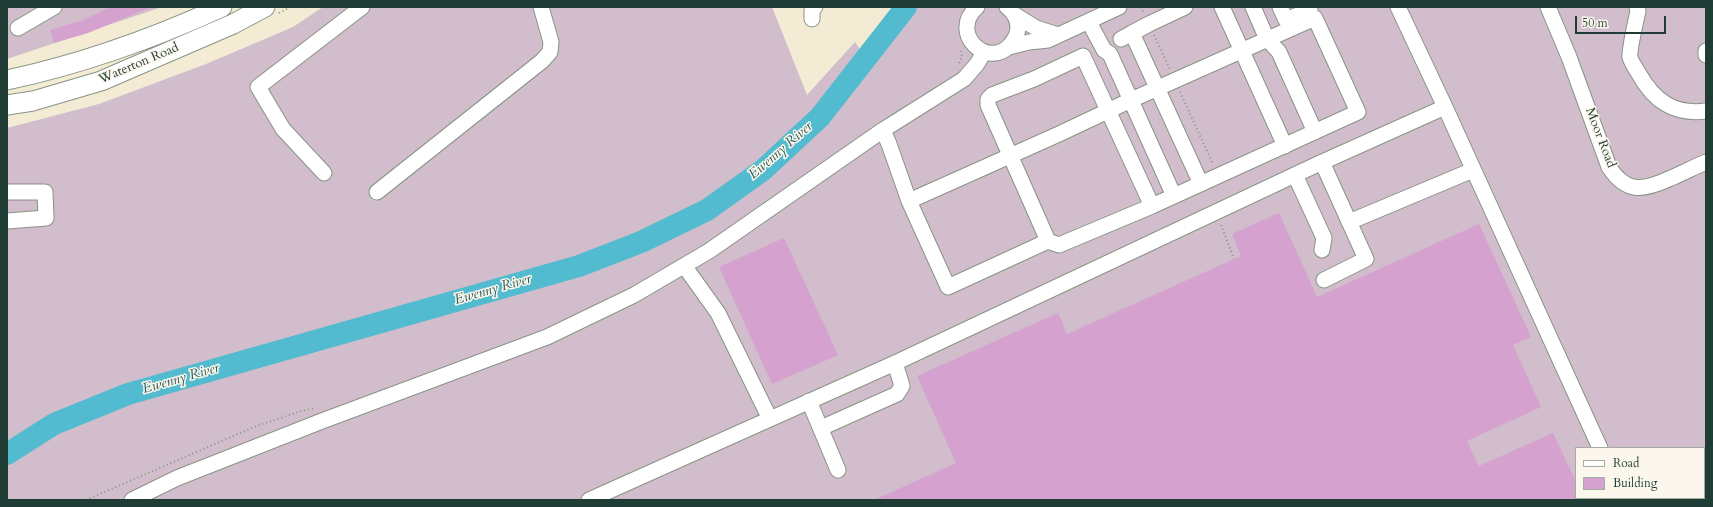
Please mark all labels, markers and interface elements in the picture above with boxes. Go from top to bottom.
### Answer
scale bar [1577,8,1668,34]
text: 50 m [1582,15,1608,31]
street label: Waterton Road [97,40,181,88]
street label: Moor Road [1581,106,1619,170]
water label: Ewenny River [746,119,816,183]
water label: Ewenny River [453,271,533,309]
water label: Ewenny River [141,360,221,398]
legend [1575,447,1705,499]
text: Road [1613,455,1639,471]
text: Building [1613,475,1657,491]

